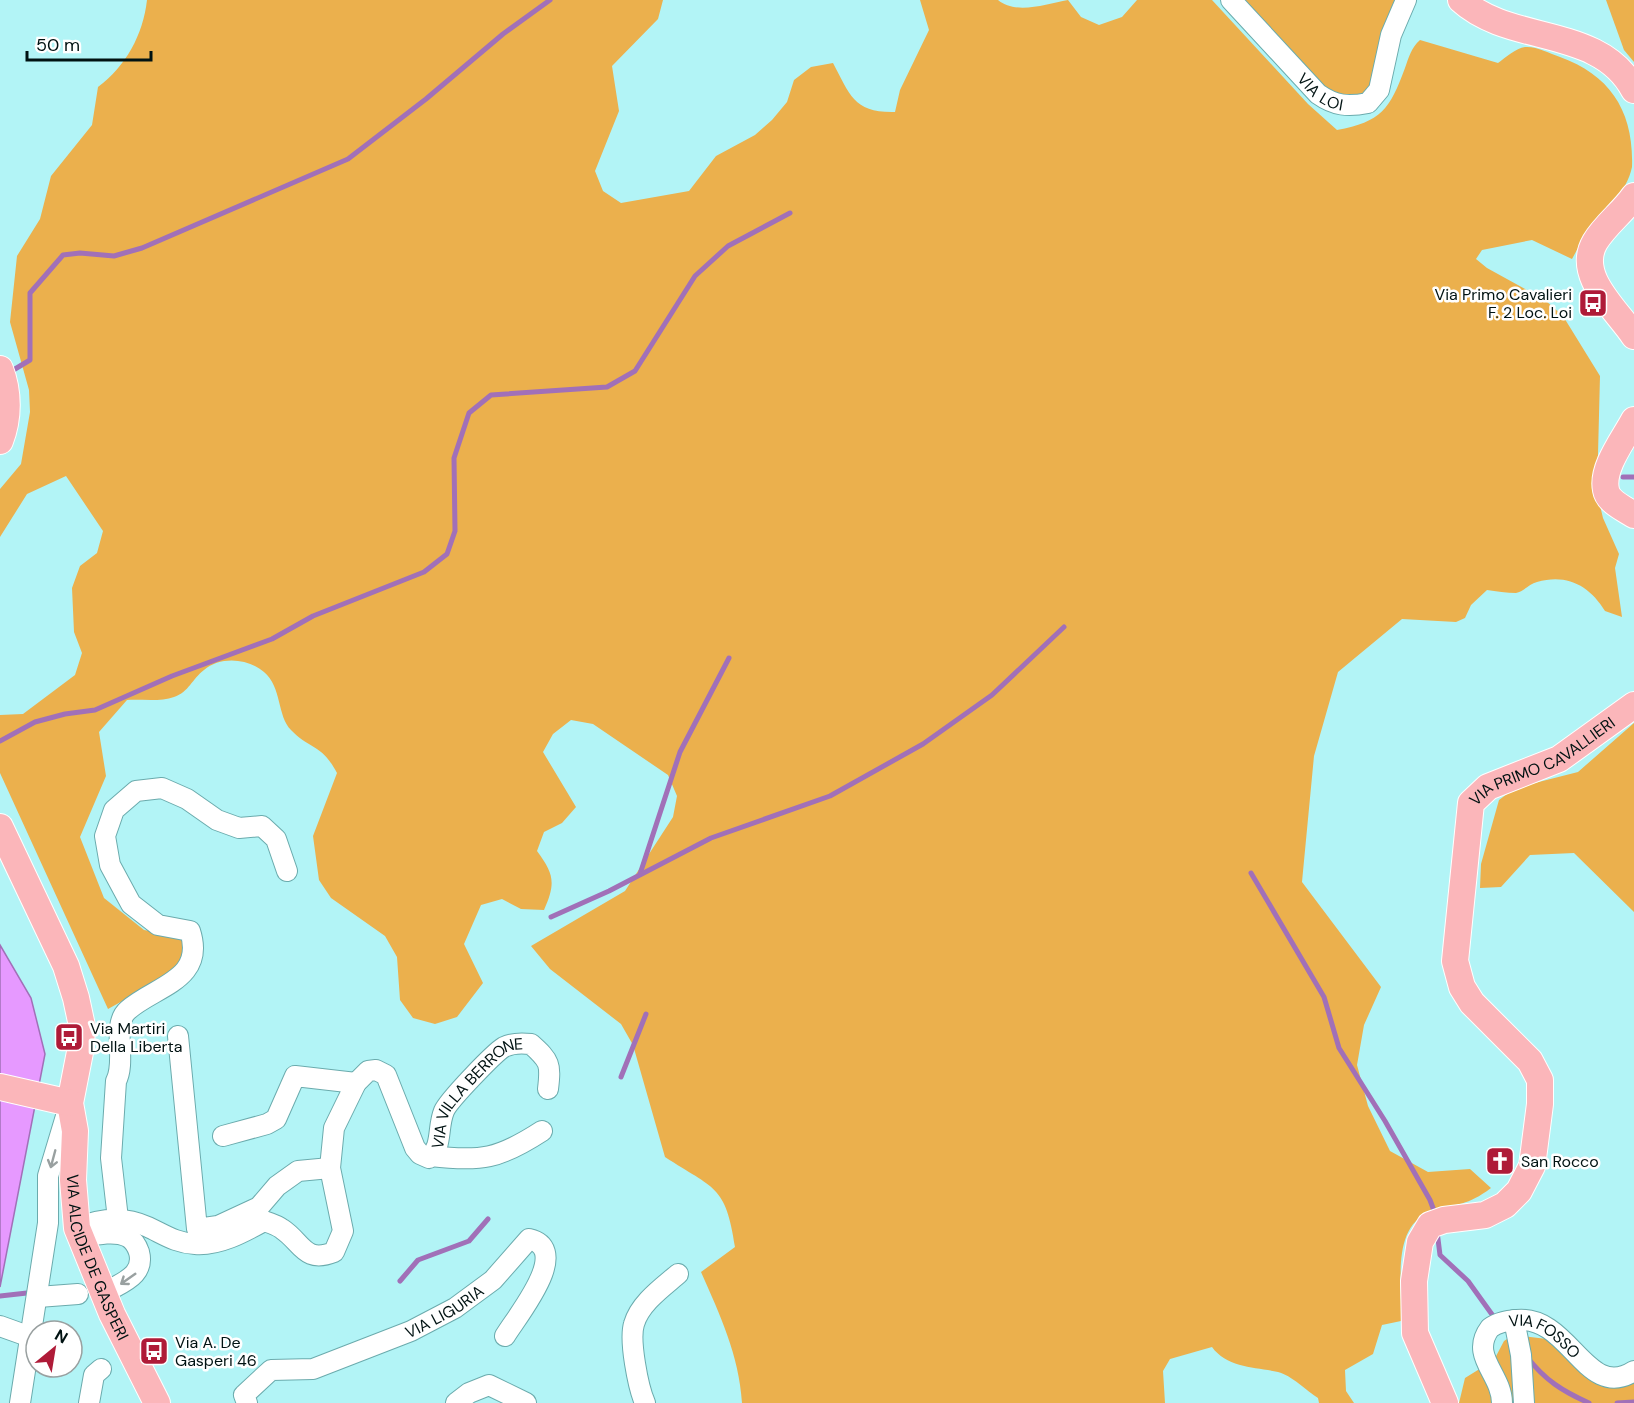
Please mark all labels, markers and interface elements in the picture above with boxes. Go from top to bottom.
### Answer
scale bar [27,24,152,62]
text: 50 m [36,33,80,57]
street label: VIA LOI [1293,68,1345,115]
place label: Via Primo Cavalieri F. 2 Loc. Loi [1435,284,1572,323]
bus stop icon: Via Primo Cavalieri F. 2 Loc. Loi [1577,287,1609,319]
street label: VIA PRIMO CAVALLIERI [1465,712,1619,810]
place label: Via Martiri Della Liberta [90,1018,182,1057]
bus stop icon: Via Martiri Della Liberta [53,1021,85,1053]
street label: VIA VILLA BERRONE [426,1033,524,1151]
church icon: San Rocco [1484,1145,1516,1177]
one-way arrow [47,1149,58,1168]
place label: San Rocco [1521,1151,1599,1172]
street label: VIA ALCIDE DE GASPERI [62,1174,134,1344]
one-way arrow [120,1273,136,1285]
street label: VIA LIGURIA [402,1280,488,1343]
street label: VIA FOSSO [1507,1309,1585,1363]
north arrow [24,1319,84,1379]
text: N [51,1324,72,1348]
place label: Via A. De Gasperi 46 [175,1332,257,1371]
bus stop icon: Via A. De Gasperi 46 [138,1335,170,1367]

